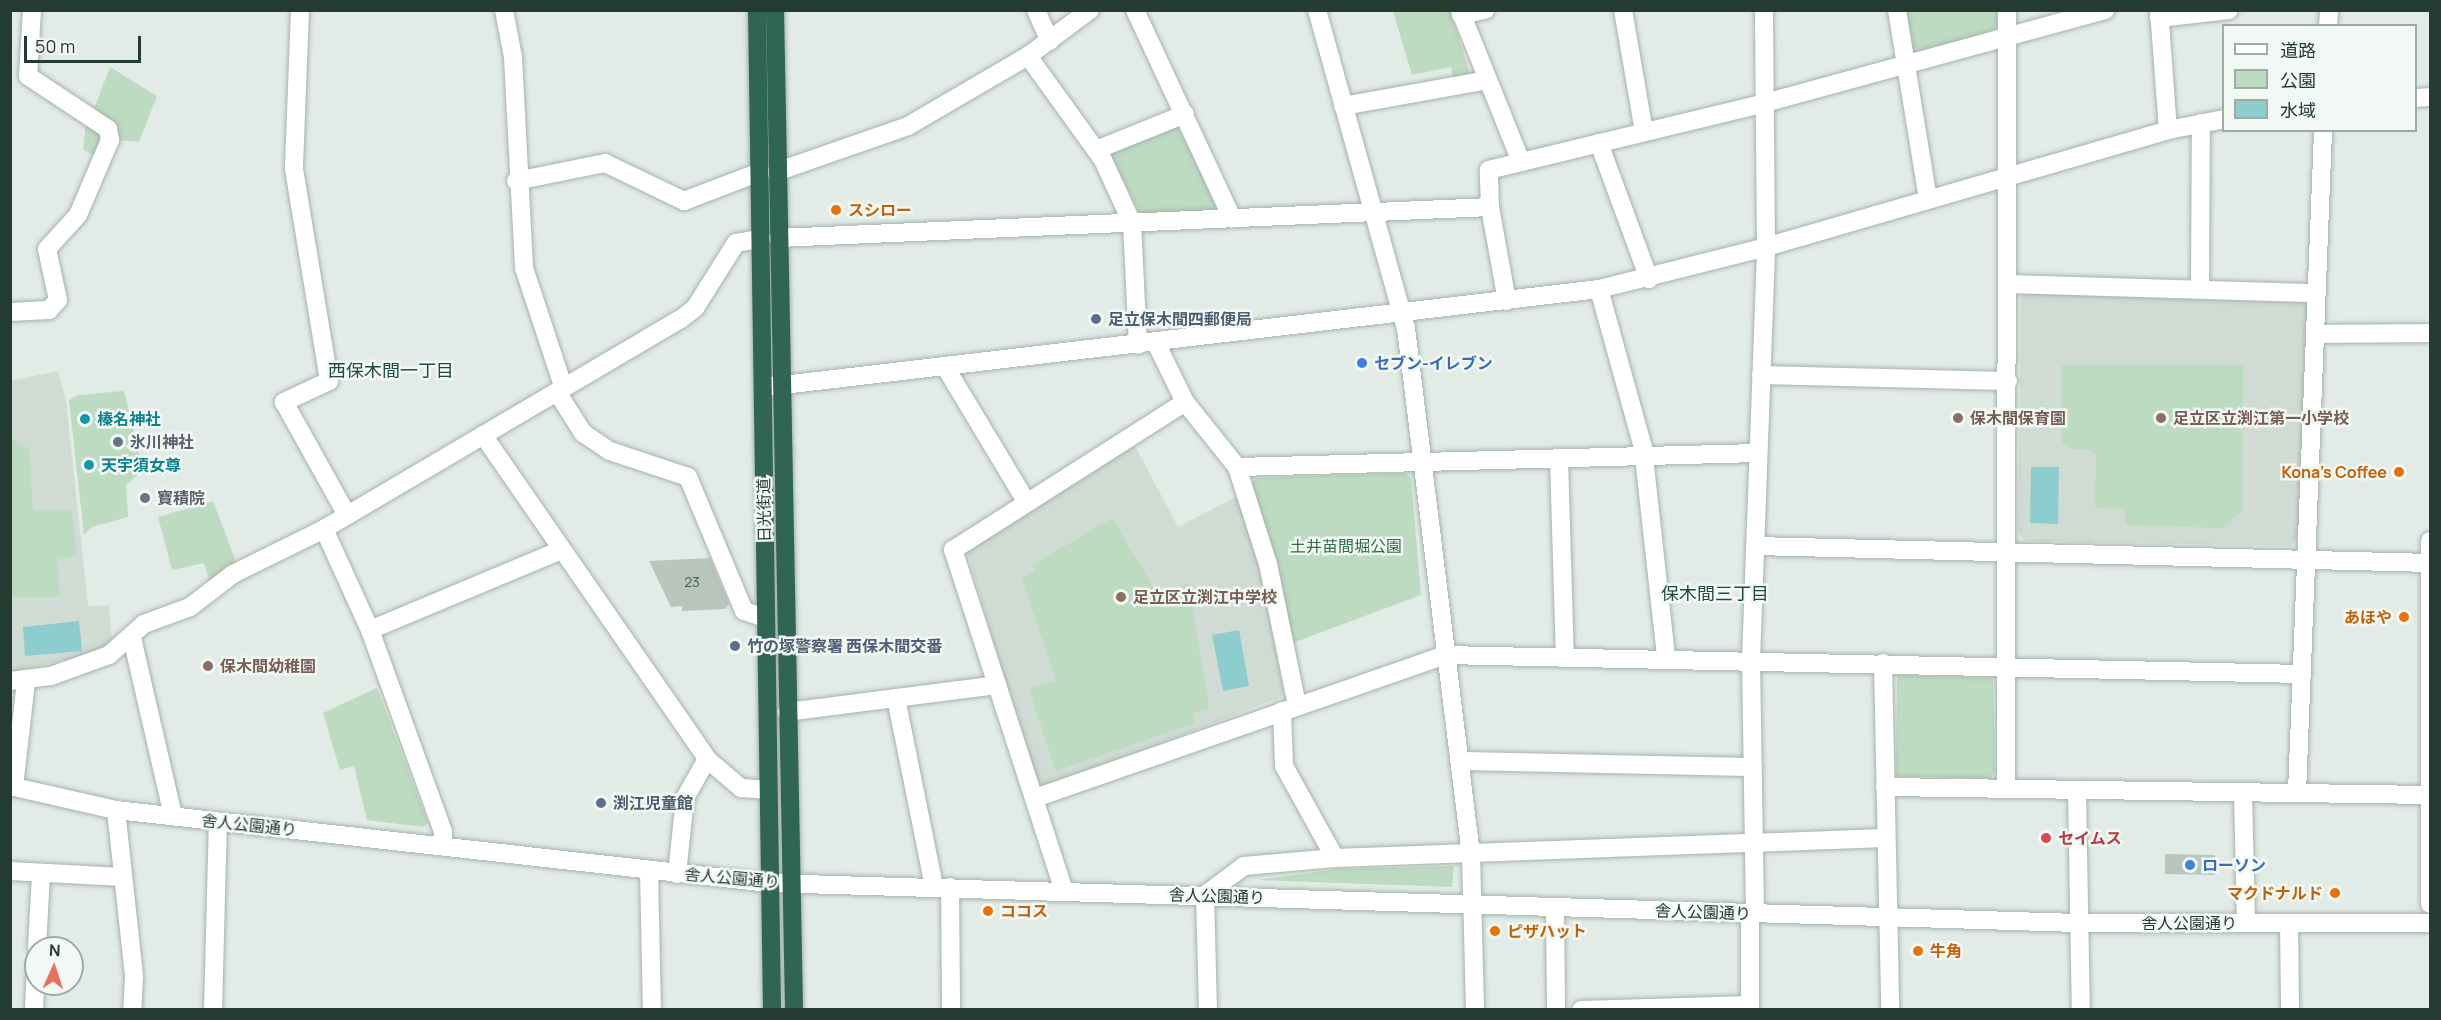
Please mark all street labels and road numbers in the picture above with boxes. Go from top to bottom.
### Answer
street label: 日光街道 [754,478,774,542]
street label: 舎人公園通り [200,810,298,840]
street label: 舎人公園通り [683,864,781,892]
street label: 舎人公園通り [1169,885,1265,907]
street label: 舎人公園通り [1655,901,1751,923]
street label: 舎人公園通り [2141,913,2237,933]

